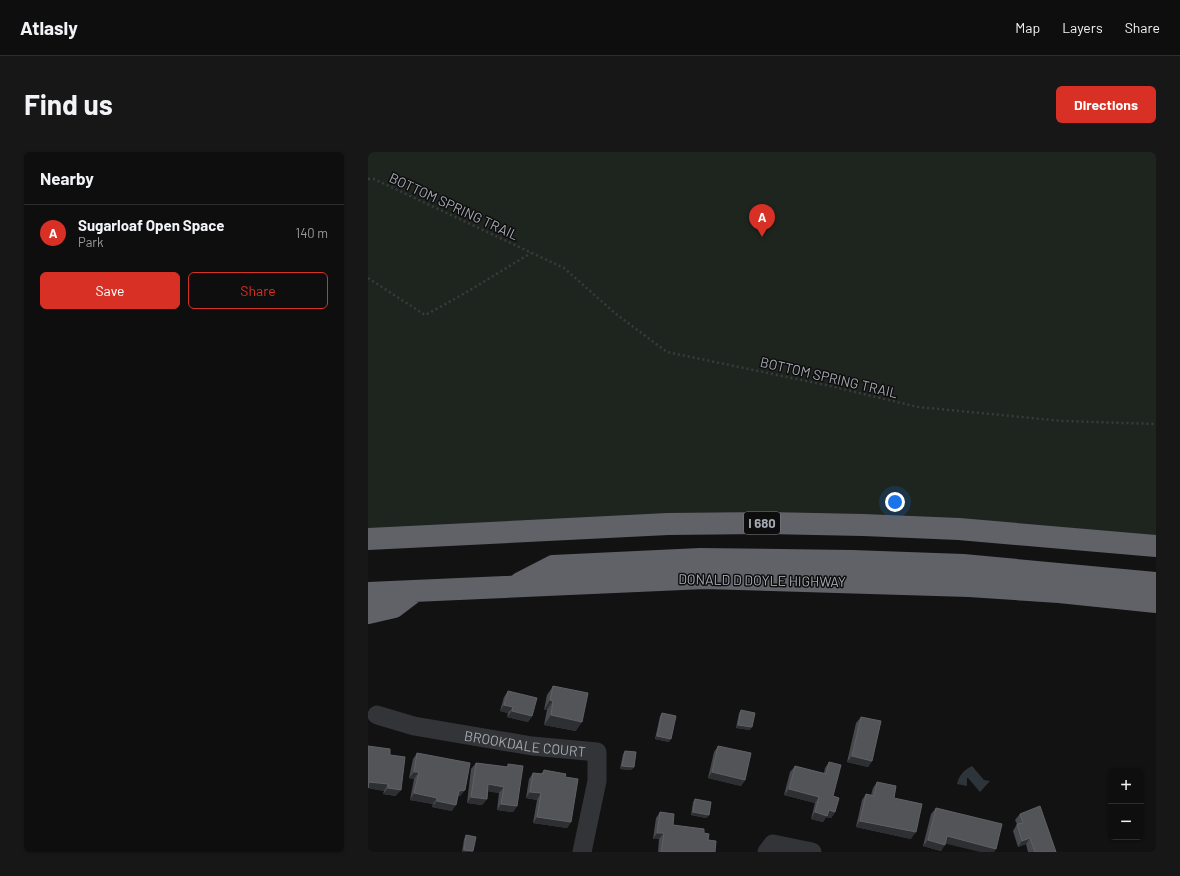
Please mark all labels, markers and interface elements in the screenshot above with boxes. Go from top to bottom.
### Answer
text: Atlasly [20,16,78,39]
text: Map [1015,19,1040,36]
text: Layers [1062,19,1103,36]
text: Share [1125,19,1160,36]
button: Directions [1056,86,1156,123]
text: Find us [24,87,113,121]
text: Nearby [40,168,94,188]
street label: BOTTOM SPRING TRAIL [387,169,521,243]
pin: A [749,204,775,237]
text: Sugarloaf Open Space [78,216,224,234]
text: A [49,225,57,241]
text: 140 m [296,225,328,241]
text: Park [78,234,104,250]
button: Save [40,272,180,309]
button: Share [188,272,328,309]
street label: BOTTOM SPRING TRAIL [759,353,900,401]
your location [885,492,905,512]
road number: I 680 [744,512,780,534]
street label: DONALD D DOYLE HIGHWAY [678,570,846,590]
street label: BROOKDALE COURT [463,726,586,759]
map controls [1108,768,1144,840]
button: + [1108,768,1144,804]
button: − [1108,804,1144,840]

